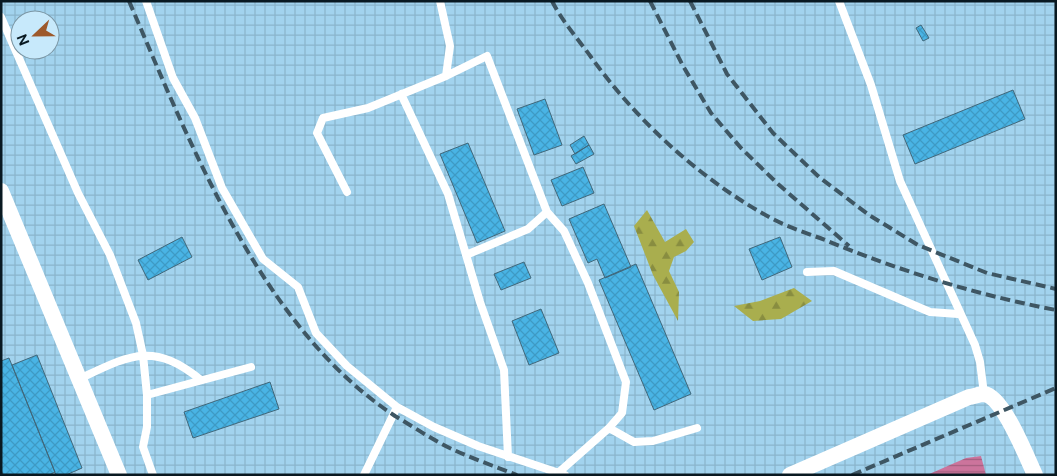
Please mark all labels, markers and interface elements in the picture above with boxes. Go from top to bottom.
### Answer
north arrow [10,10,60,60]
text: N [13,32,32,48]

